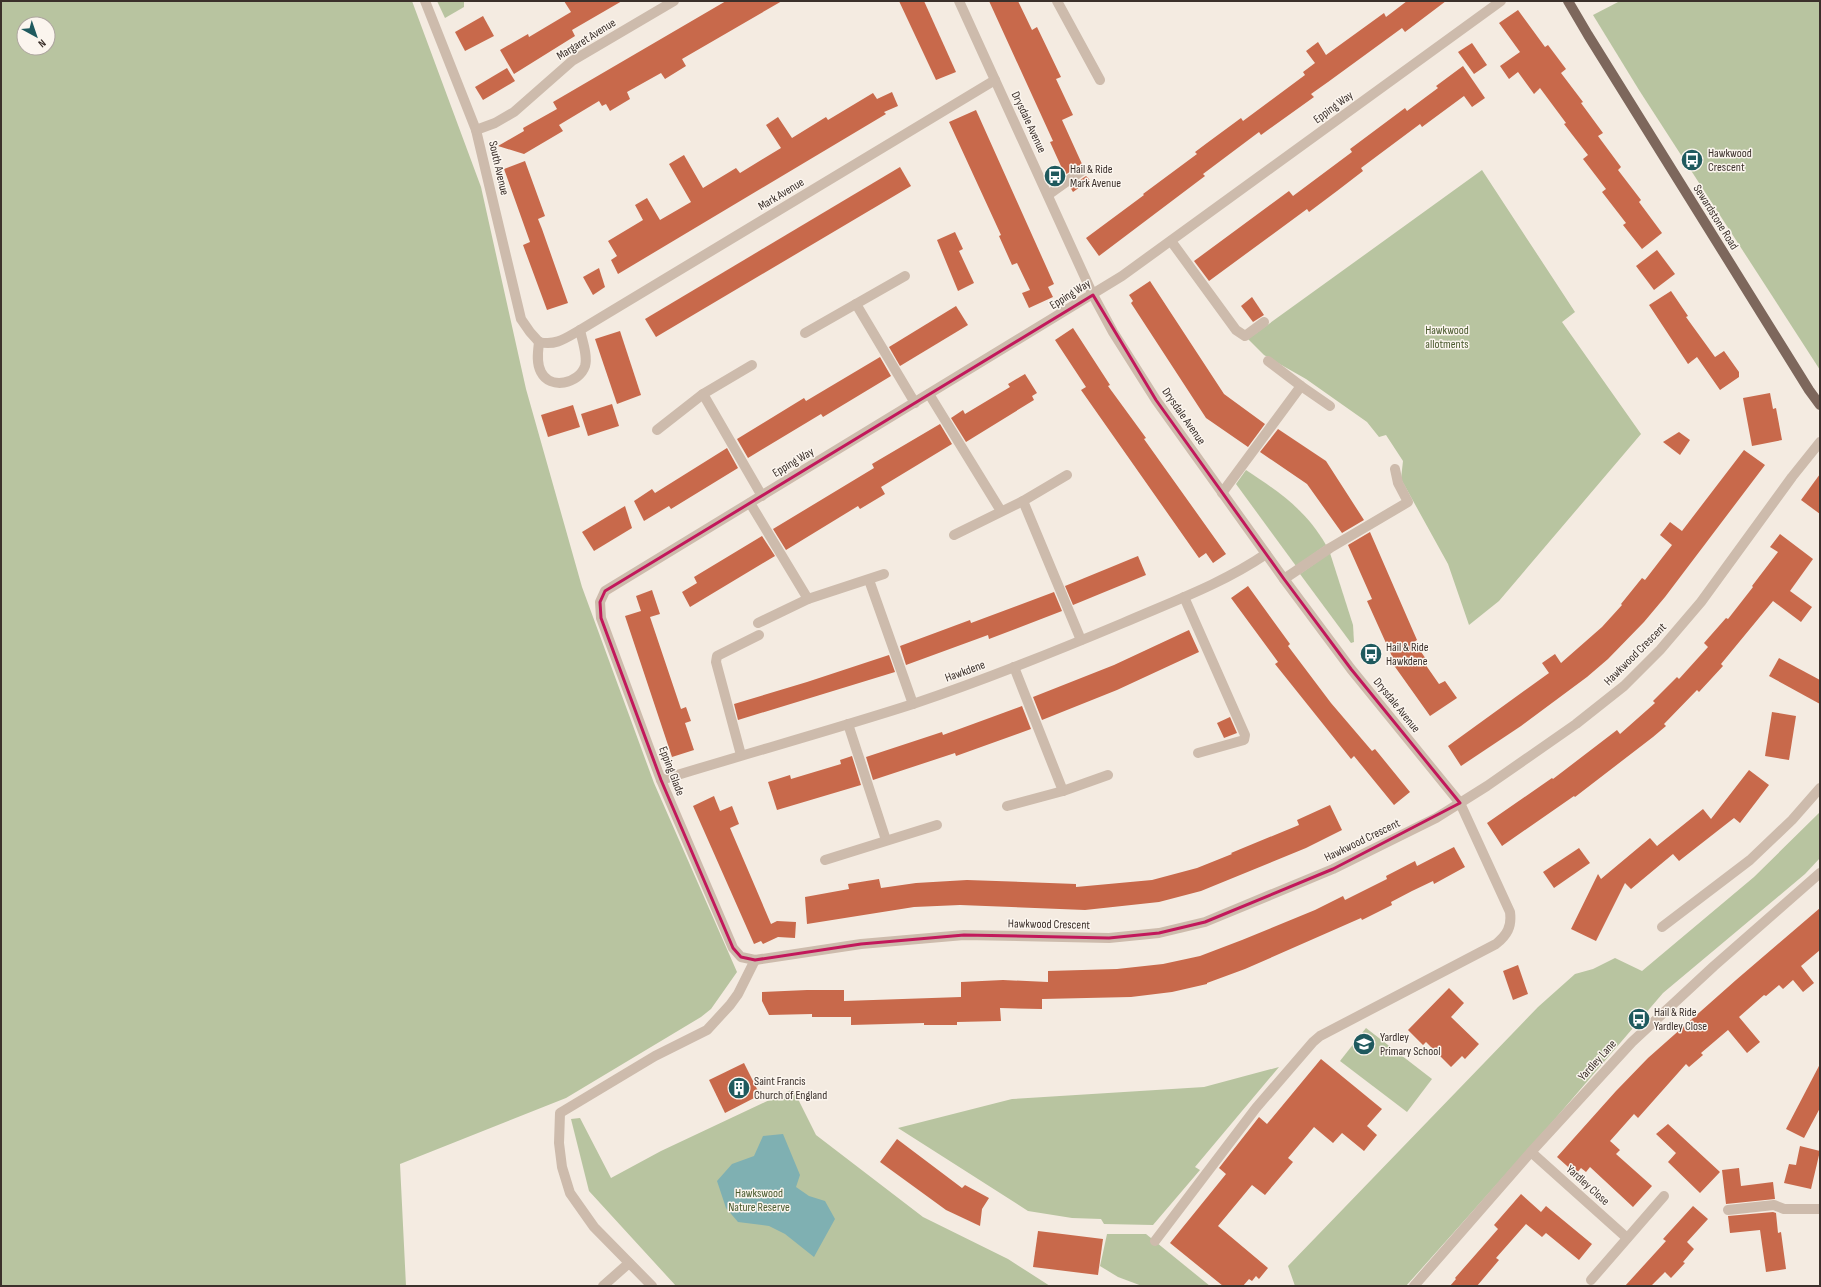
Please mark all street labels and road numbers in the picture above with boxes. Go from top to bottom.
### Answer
street label: Margaret Avenue [554,15,619,64]
street label: Epping Way [1310,88,1356,127]
street label: Drysdale Avenue [1008,89,1049,156]
street label: South Avenue [485,140,512,197]
street label: Mark Avenue [756,175,807,214]
street label: Sewardstone Road [1690,182,1742,253]
street label: Epping Way [1047,276,1094,313]
street label: Drysdale Avenue [1158,385,1209,448]
street label: Epping Way [770,444,817,481]
street label: Hawkwood Crescent [1601,620,1670,689]
street label: Hawkdene [943,657,987,686]
street label: Drysdale Avenue [1370,675,1423,736]
street label: Epping Glade [655,744,688,798]
street label: Hawkwood Crescent [1322,816,1403,865]
street label: Hawkwood Crescent [1008,916,1091,933]
street label: Yardley Lane [1575,1037,1620,1084]
street label: Yardley Close [1563,1162,1613,1209]

